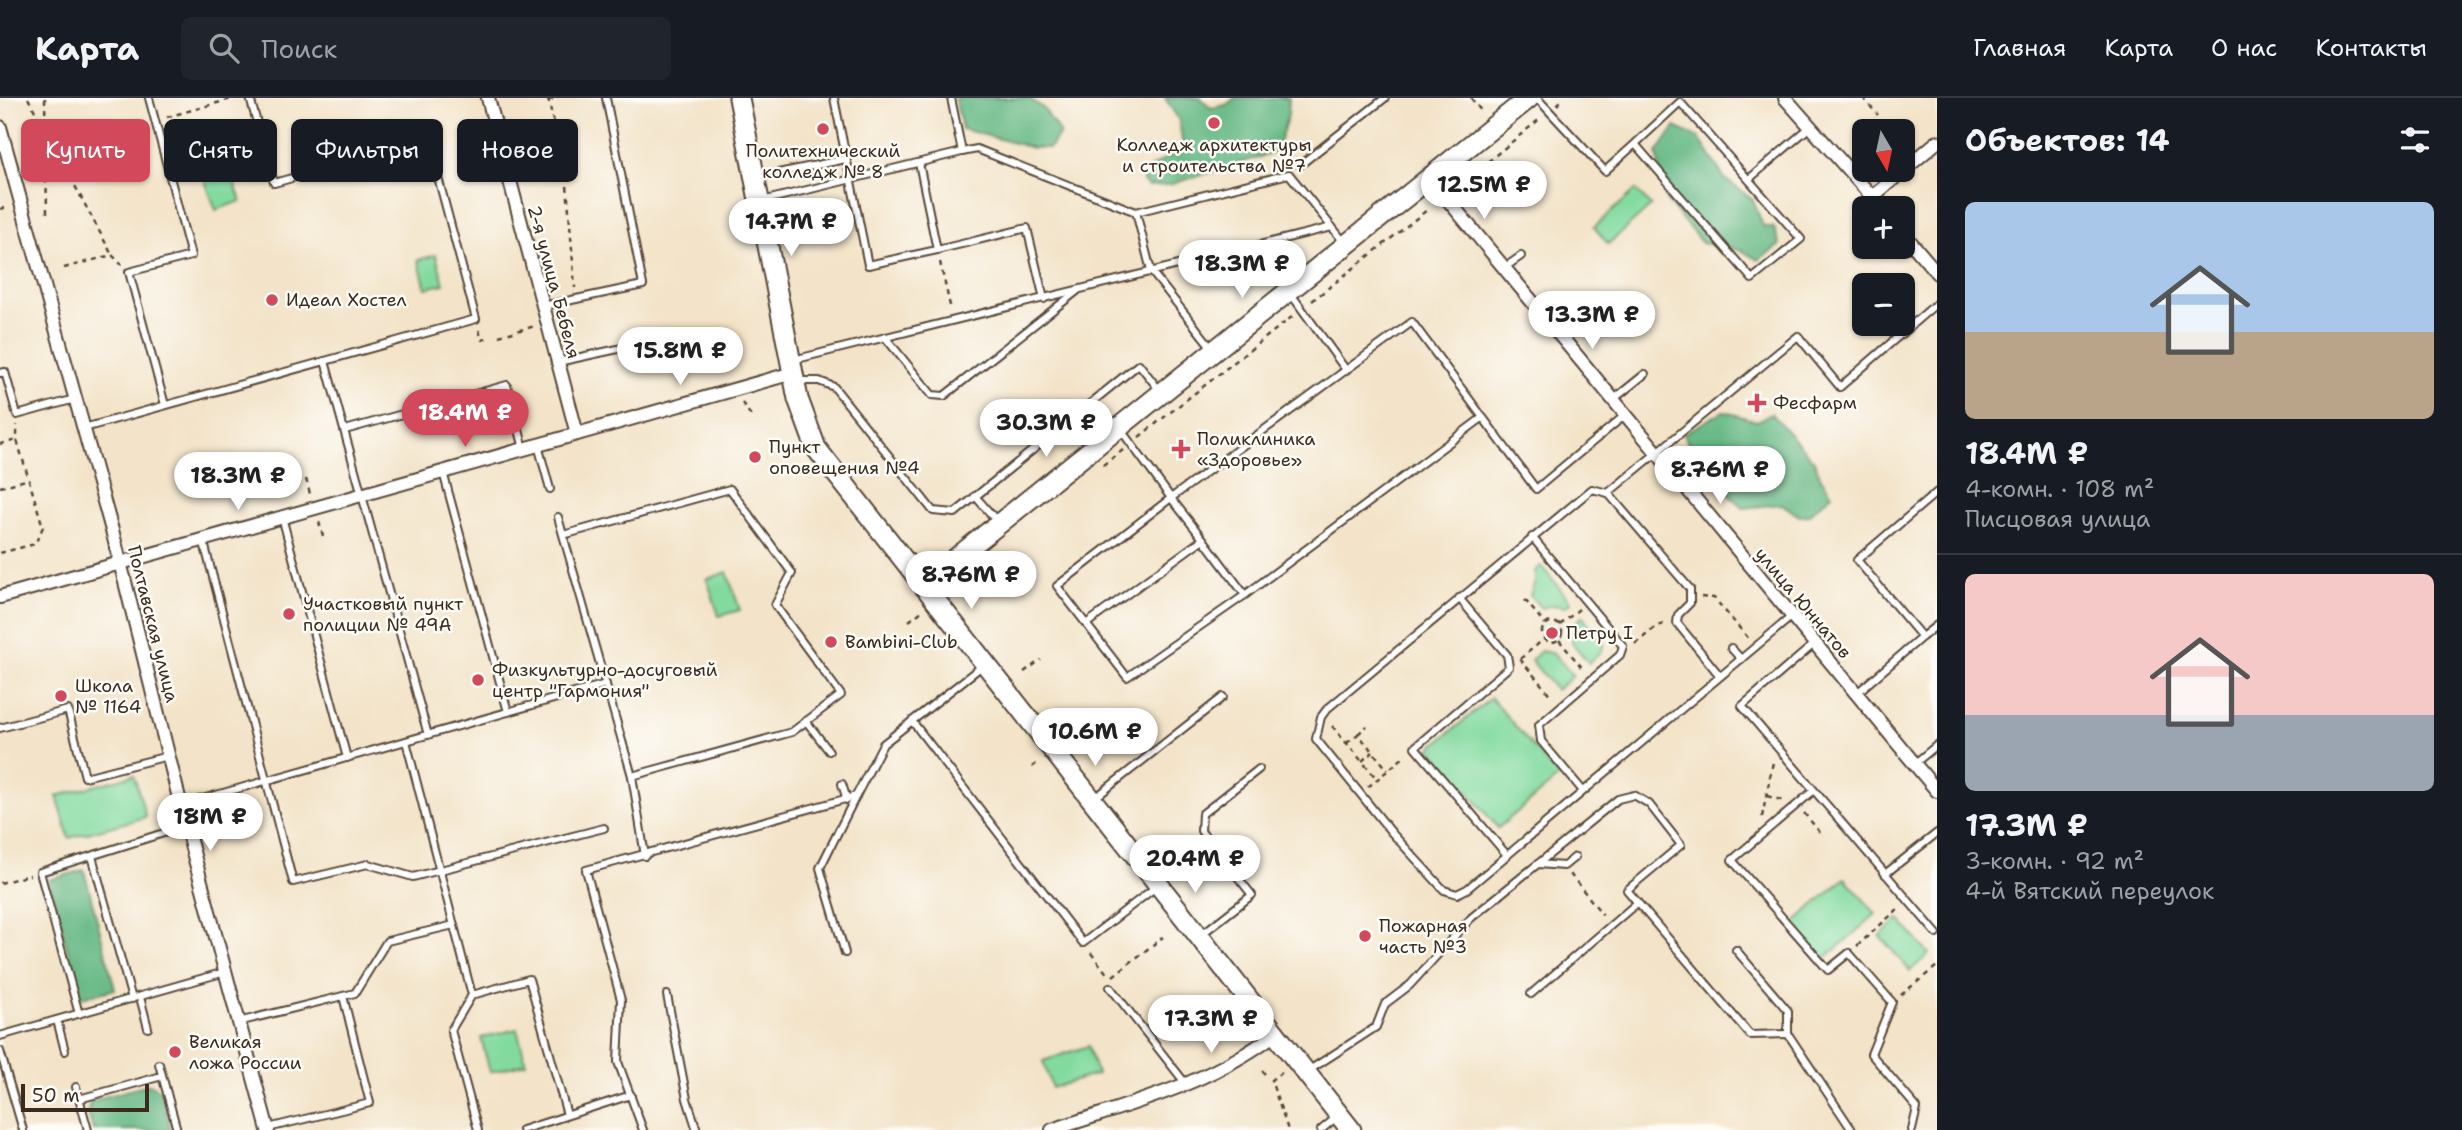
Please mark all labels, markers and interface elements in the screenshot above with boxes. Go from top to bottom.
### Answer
search box [181,17,671,80]
text: Карта [35,26,139,71]
icon: search [205,29,243,67]
text: Поиск [261,31,337,66]
text: Главная [1973,32,2066,64]
text: Карта [2104,32,2173,64]
text: О нас [2211,32,2277,64]
text: Контакты [2315,32,2427,64]
marker: Колледж архитектуры и строительства №7 [1206,115,1222,131]
chip: Купить [21,119,150,182]
chip: Снять [164,119,277,182]
chip: Фильтры [291,119,443,182]
chip: Новое [457,119,578,182]
north arrow [1852,119,1914,182]
map controls [1852,119,1915,336]
text: Объектов: 14 [1965,120,2170,161]
marker: Политехнический колледж № 8 [815,121,831,137]
icon: filters [2396,121,2434,159]
place label: Колледж архитектуры и строительства №7 [1116,133,1312,178]
place label: Политехнический колледж № 8 [746,139,901,184]
pin: 12.5M ₽ [1419,162,1549,221]
text: 12.5M ₽ [1437,169,1531,199]
button: + [1852,196,1915,259]
pin: 14.7M ₽ [726,198,856,258]
street label: 2-я улица Бебеля [522,203,586,361]
text: 14.7M ₽ [745,206,837,236]
pin: 18.3M ₽ [1177,240,1307,300]
icon: home [2137,247,2263,373]
text: 18.3M ₽ [1194,248,1290,278]
button: − [1852,273,1915,336]
place label: Идеал Хостел [286,288,407,312]
marker: Идеал Хостел [264,292,280,308]
pin: 13.3M ₽ [1527,292,1657,351]
text: 13.3M ₽ [1544,299,1640,329]
pin: 15.8M ₽ [615,328,745,387]
text: 15.8M ₽ [633,335,727,365]
pin: 18.4M ₽ [400,390,530,449]
place label: Фесфарм [1773,391,1857,415]
marker: Фесфарм [1747,393,1767,413]
text: 18.4M ₽ [418,397,512,427]
pin: 30.3M ₽ [981,400,1111,459]
text: 30.3M ₽ [996,407,1096,437]
place label: Поликлиника «Здоровье» [1197,427,1315,472]
text: 18.4M ₽ [1965,433,2089,474]
place label: Пункт оповещения №4 [769,435,920,480]
marker: Поликлиника «Здоровье» [1171,439,1191,459]
pin: 8.76M ₽ [1655,446,1785,506]
marker: Пункт оповещения №4 [747,449,763,465]
pin: 18.3M ₽ [173,452,303,512]
text: 8.76M ₽ [1671,454,1769,484]
text: 18.3M ₽ [190,460,286,490]
text: 4-комн. · 108 m² [1965,474,2154,504]
text: Писцовая улица [1965,504,2150,534]
street label: улица Юннатов [1749,542,1857,664]
street label: Полтавская улица [122,543,184,705]
pin: 8.76M ₽ [906,552,1036,611]
text: 8.76M ₽ [922,559,1020,589]
place label: Участковый пункт полиции № 49А [303,592,464,637]
marker: Участковый пункт полиции № 49А [281,606,297,622]
icon: home [2137,619,2263,745]
place label: Петру I [1566,621,1633,645]
marker: Петру I [1544,625,1560,641]
place label: Bambini-Club [845,630,958,654]
marker: Bambini-Club [823,634,839,650]
place label: Физкультурно-досуговый центр "Гармония" [492,658,718,703]
marker: Физкультурно-досуговый центр "Гармония" [470,672,486,688]
place label: Школа № 1164 [75,674,141,719]
marker: Школа № 1164 [53,688,69,704]
pin: 10.6M ₽ [1030,708,1160,768]
text: 10.6M ₽ [1048,716,1142,746]
pin: 18M ₽ [161,794,259,853]
text: 18M ₽ [173,801,247,831]
text: 17.3M ₽ [1965,805,2088,846]
pin: 20.4M ₽ [1130,836,1260,895]
text: 20.4M ₽ [1145,843,1245,873]
text: 3-комн. · 92 m² [1965,846,2144,876]
text: 4-й Вятский переулок [1965,876,2214,906]
place label: Пожарная часть №3 [1379,914,1468,959]
marker: Пожарная часть №3 [1357,928,1373,944]
pin: 17.3M ₽ [1146,996,1276,1055]
text: 17.3M ₽ [1164,1003,1258,1033]
place label: Великая ложа России [189,1030,302,1075]
marker: Великая ложа России [167,1044,183,1060]
scale bar [21,1081,149,1113]
text: 50 m [32,1083,80,1108]

